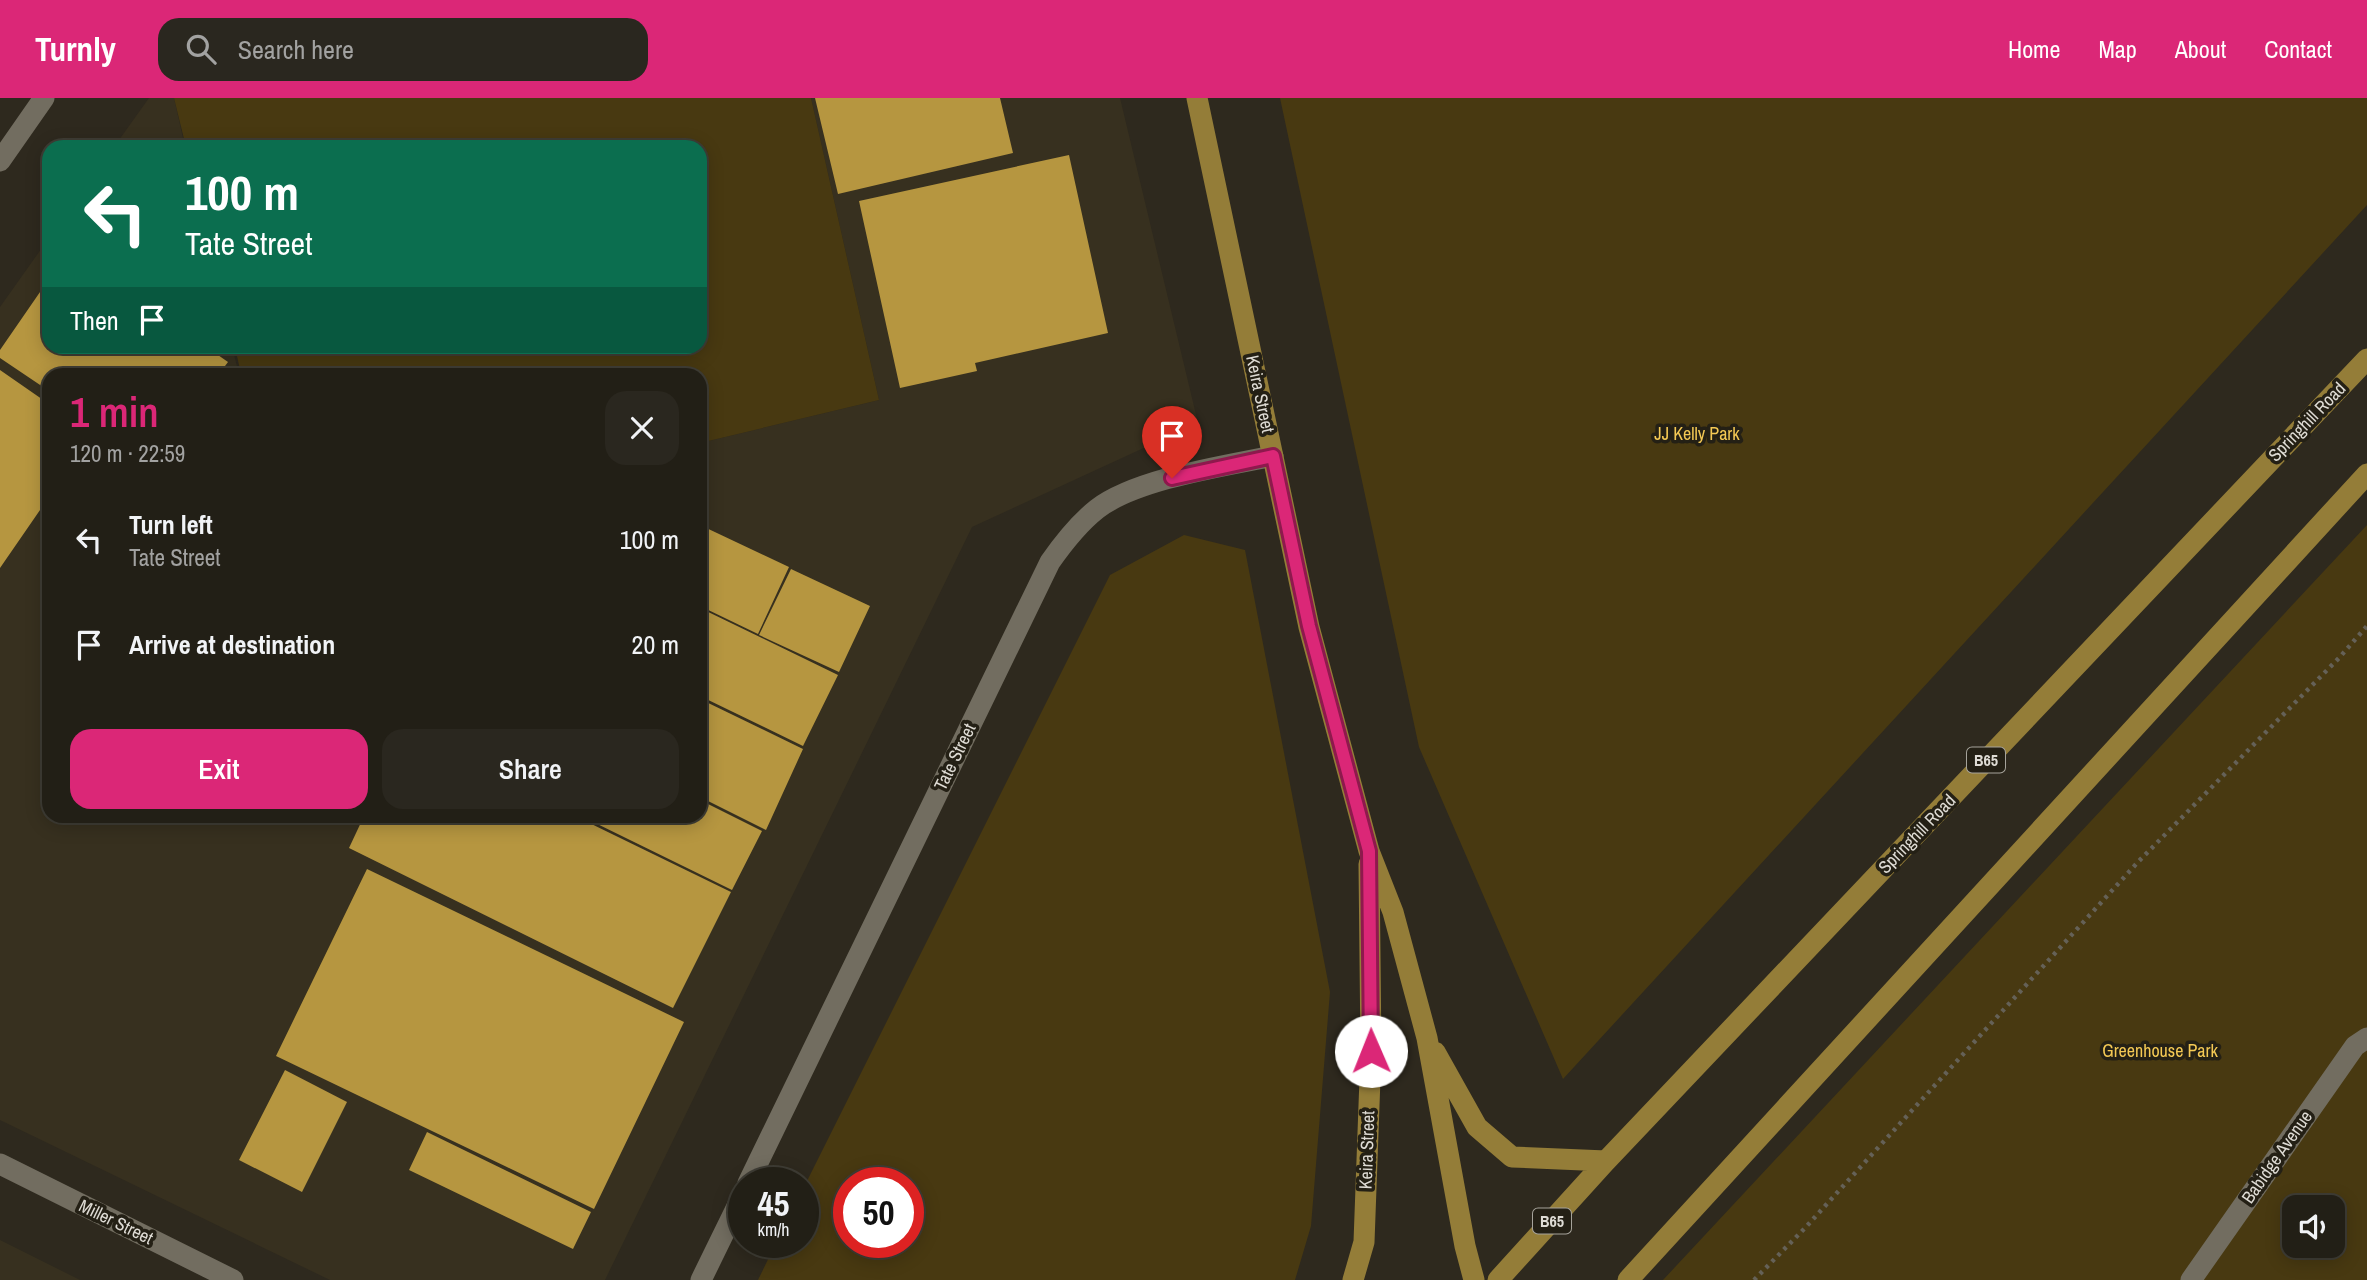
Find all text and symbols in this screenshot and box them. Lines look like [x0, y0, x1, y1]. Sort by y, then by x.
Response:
search box [158, 18, 648, 81]
text: Turnly [35, 27, 116, 71]
icon: search [182, 30, 220, 68]
text: Search here [238, 32, 354, 67]
text: Home [2008, 33, 2060, 65]
text: Map [2098, 33, 2137, 65]
text: About [2175, 33, 2226, 65]
text: Contact [2264, 33, 2332, 65]
text: 100 m [185, 159, 299, 225]
icon: left [70, 168, 161, 259]
text: Tate Street [185, 222, 312, 265]
icon: arrive [133, 301, 171, 339]
text: Then [70, 303, 119, 338]
street label: Keira Street [1240, 353, 1281, 435]
street label: Springhill Road [2262, 376, 2351, 467]
text: 1 min [70, 384, 159, 440]
button: close [605, 391, 679, 465]
pin [1142, 406, 1202, 478]
icon: arrive [1153, 417, 1191, 455]
park label: JJ Kelly Park [1654, 421, 1740, 446]
text: 120 m · 22:59 [70, 438, 185, 469]
text: Turn left [129, 507, 213, 542]
icon: left [70, 521, 108, 559]
text: 100 m [620, 522, 679, 557]
text: Tate Street [129, 542, 221, 573]
icon: arrive [70, 626, 108, 664]
text: Arrive at destination [129, 627, 335, 662]
text: 20 m [632, 627, 679, 662]
street label: Tate Street [928, 719, 981, 794]
button: Exit [70, 729, 368, 809]
button: Share [382, 729, 679, 809]
road number: B65 [1967, 748, 2005, 772]
street label: Springhill Road [1872, 788, 1961, 879]
position arrow [1334, 1014, 1408, 1088]
park label: Greenhouse Park [2102, 1038, 2218, 1063]
street label: Babidge Avenue [2235, 1105, 2318, 1208]
street label: Keira Street [1353, 1110, 1380, 1190]
speed limit sign: 50 [833, 1167, 924, 1258]
text: 45 [758, 1180, 789, 1227]
street label: Miller Street [75, 1193, 157, 1250]
map controls [2282, 1195, 2345, 1258]
button: sound [2282, 1195, 2345, 1258]
road number: B65 [1533, 1208, 1571, 1233]
text: km/h [758, 1217, 790, 1242]

